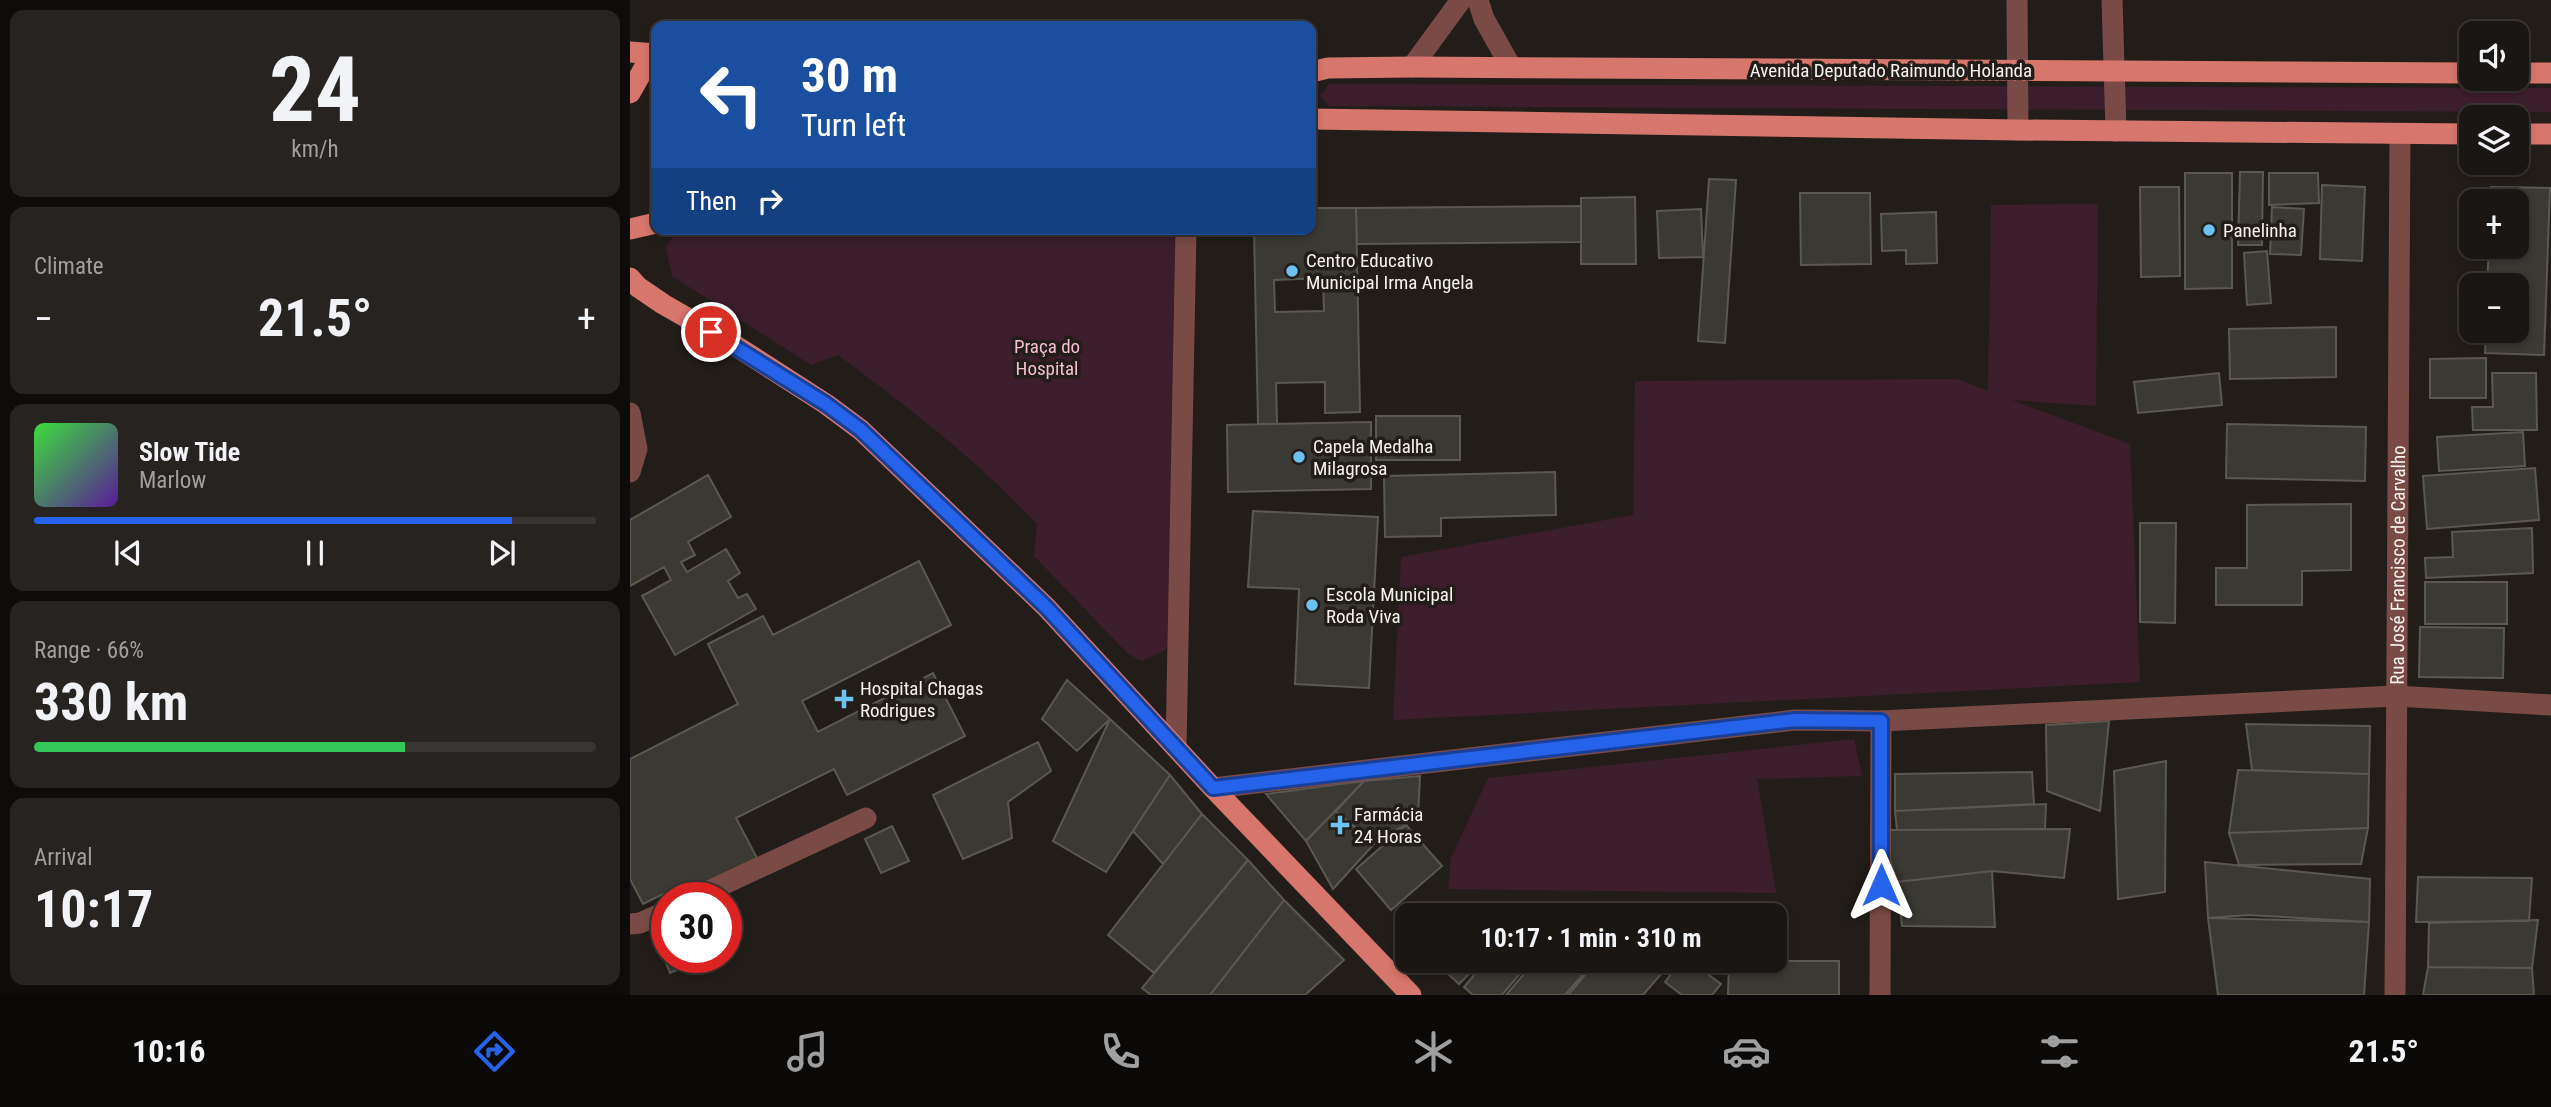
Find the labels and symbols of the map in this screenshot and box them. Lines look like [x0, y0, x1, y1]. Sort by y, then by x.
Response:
street label: Avenida Deputado Raimundo Holanda [1750, 59, 2032, 82]
place label: Panelinha [2223, 219, 2297, 242]
marker: Panelinha [2201, 222, 2217, 238]
place label: Centro Educativo Municipal Irma Angela [1306, 249, 1474, 294]
marker: Centro Educativo Municipal Irma Angela [1284, 263, 1300, 279]
pin [681, 302, 741, 362]
park label: Praça do Hospital [1014, 335, 1080, 380]
place label: Capela Medalha Milagrosa [1313, 435, 1433, 480]
street label: Rua José Francisco de Carvalho [2386, 445, 2410, 685]
marker: Capela Medalha Milagrosa [1291, 449, 1307, 465]
place label: Escola Municipal Roda Viva [1326, 583, 1453, 628]
marker: Escola Municipal Roda Viva [1304, 597, 1320, 613]
place label: Hospital Chagas Rodrigues [860, 677, 983, 722]
marker: Hospital Chagas Rodrigues [834, 689, 854, 709]
place label: Farmácia 24 Horas [1354, 803, 1423, 848]
marker: Farmácia 24 Horas [1332, 817, 1348, 833]
position arrow [1844, 848, 1918, 922]
speed limit sign: 30 [651, 882, 742, 973]

